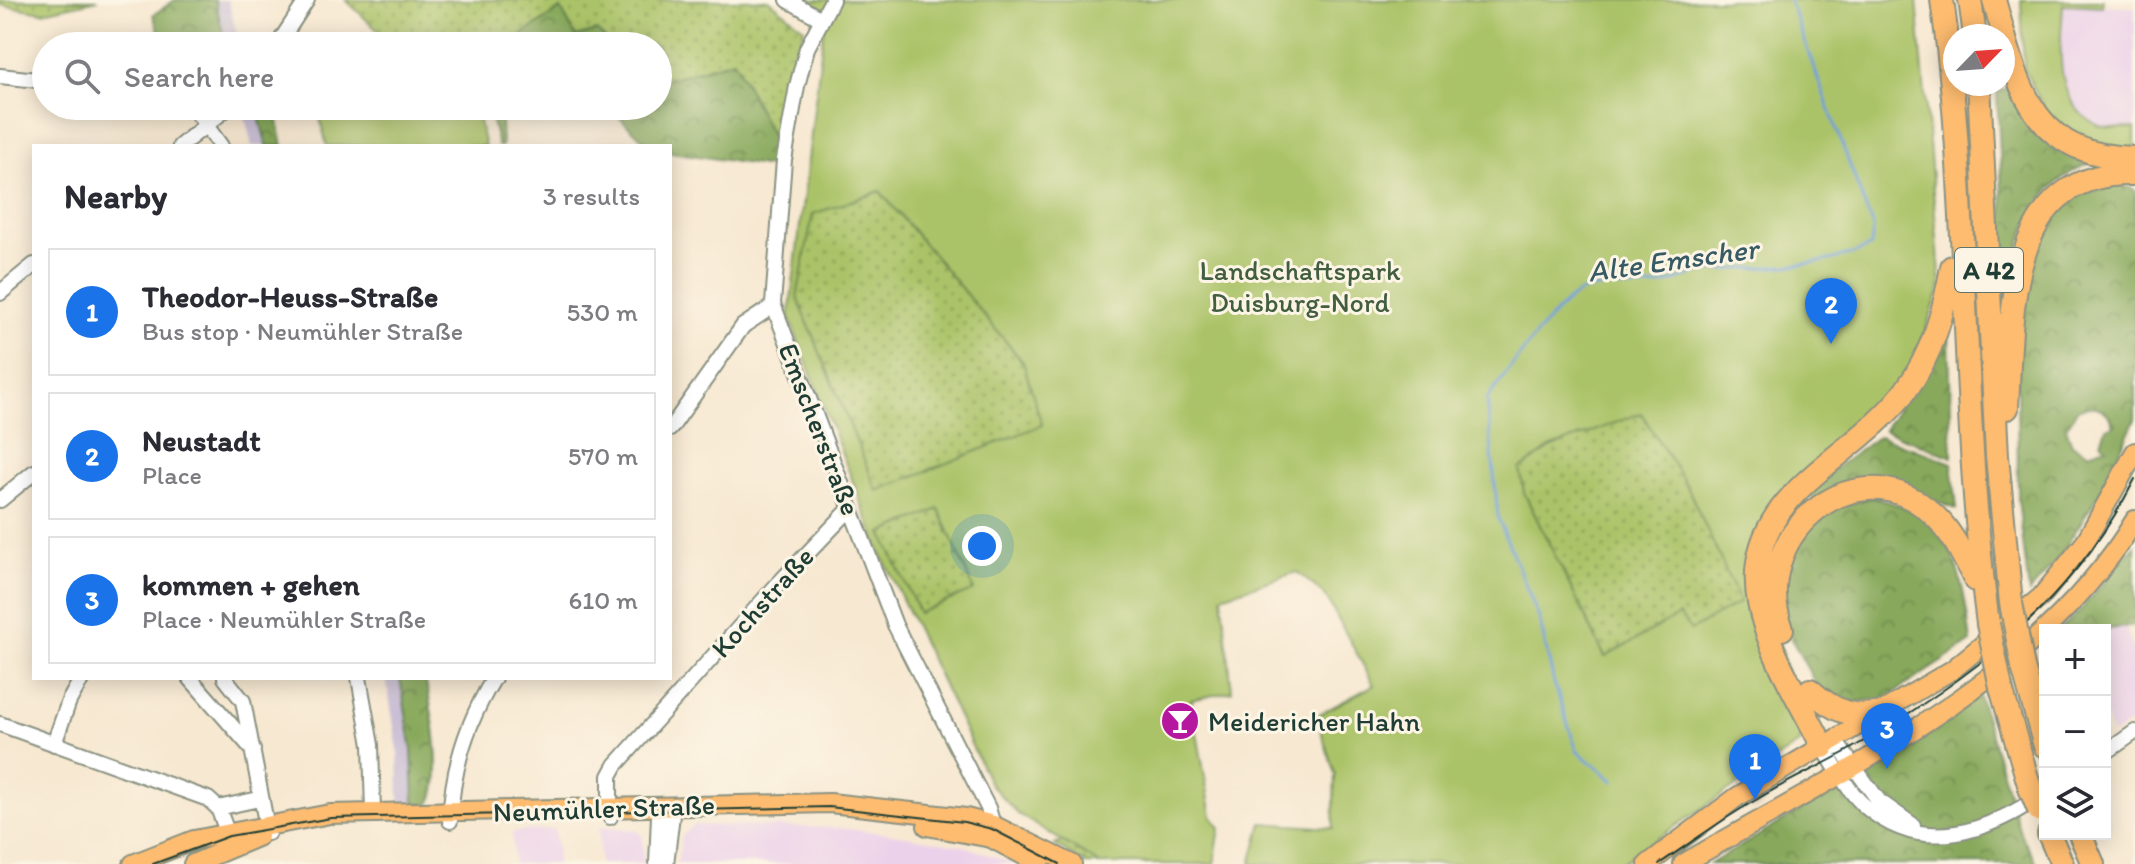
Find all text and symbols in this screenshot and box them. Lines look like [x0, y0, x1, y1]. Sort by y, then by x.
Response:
north arrow [1943, 24, 2015, 96]
search box [32, 32, 672, 120]
icon: search [60, 54, 104, 98]
text: Search here [124, 58, 274, 95]
text: Nearby [64, 176, 167, 217]
text: 3 results [543, 180, 640, 212]
water label: Alte Emscher [1586, 229, 1763, 290]
road number: A 42 [1955, 248, 2023, 292]
park label: Landschaftspark Duisburg-Nord [1200, 253, 1401, 319]
text: Theodor-Heuss-Straße [142, 278, 438, 315]
pin: 2 [1805, 278, 1857, 344]
text: 1 [86, 296, 98, 328]
text: 530 m [566, 296, 638, 328]
text: Bus stop · Neumühler Straße [142, 315, 463, 347]
street label: Emscherstraße [772, 338, 868, 520]
text: Neustadt [142, 422, 261, 459]
text: 2 [85, 440, 99, 472]
text: 570 m [568, 440, 638, 472]
text: Place [142, 459, 202, 491]
your location [962, 526, 1002, 566]
street label: Kochstraße [703, 539, 821, 665]
text: kommen + gehen [142, 566, 360, 603]
text: 3 [85, 584, 99, 616]
text: 610 m [568, 584, 638, 616]
text: Place · Neumühler Straße [142, 603, 426, 635]
map controls [2039, 624, 2111, 840]
button: + [2039, 624, 2111, 696]
button: − [2039, 696, 2111, 768]
bar icon: Meidericher Hahn [1159, 700, 1201, 742]
pin: 3 [1861, 703, 1913, 769]
place label: Meidericher Hahn [1208, 704, 1420, 738]
pin: 1 [1729, 734, 1781, 800]
button: layers [2039, 768, 2111, 840]
street label: Neumühler Straße [492, 787, 716, 829]

